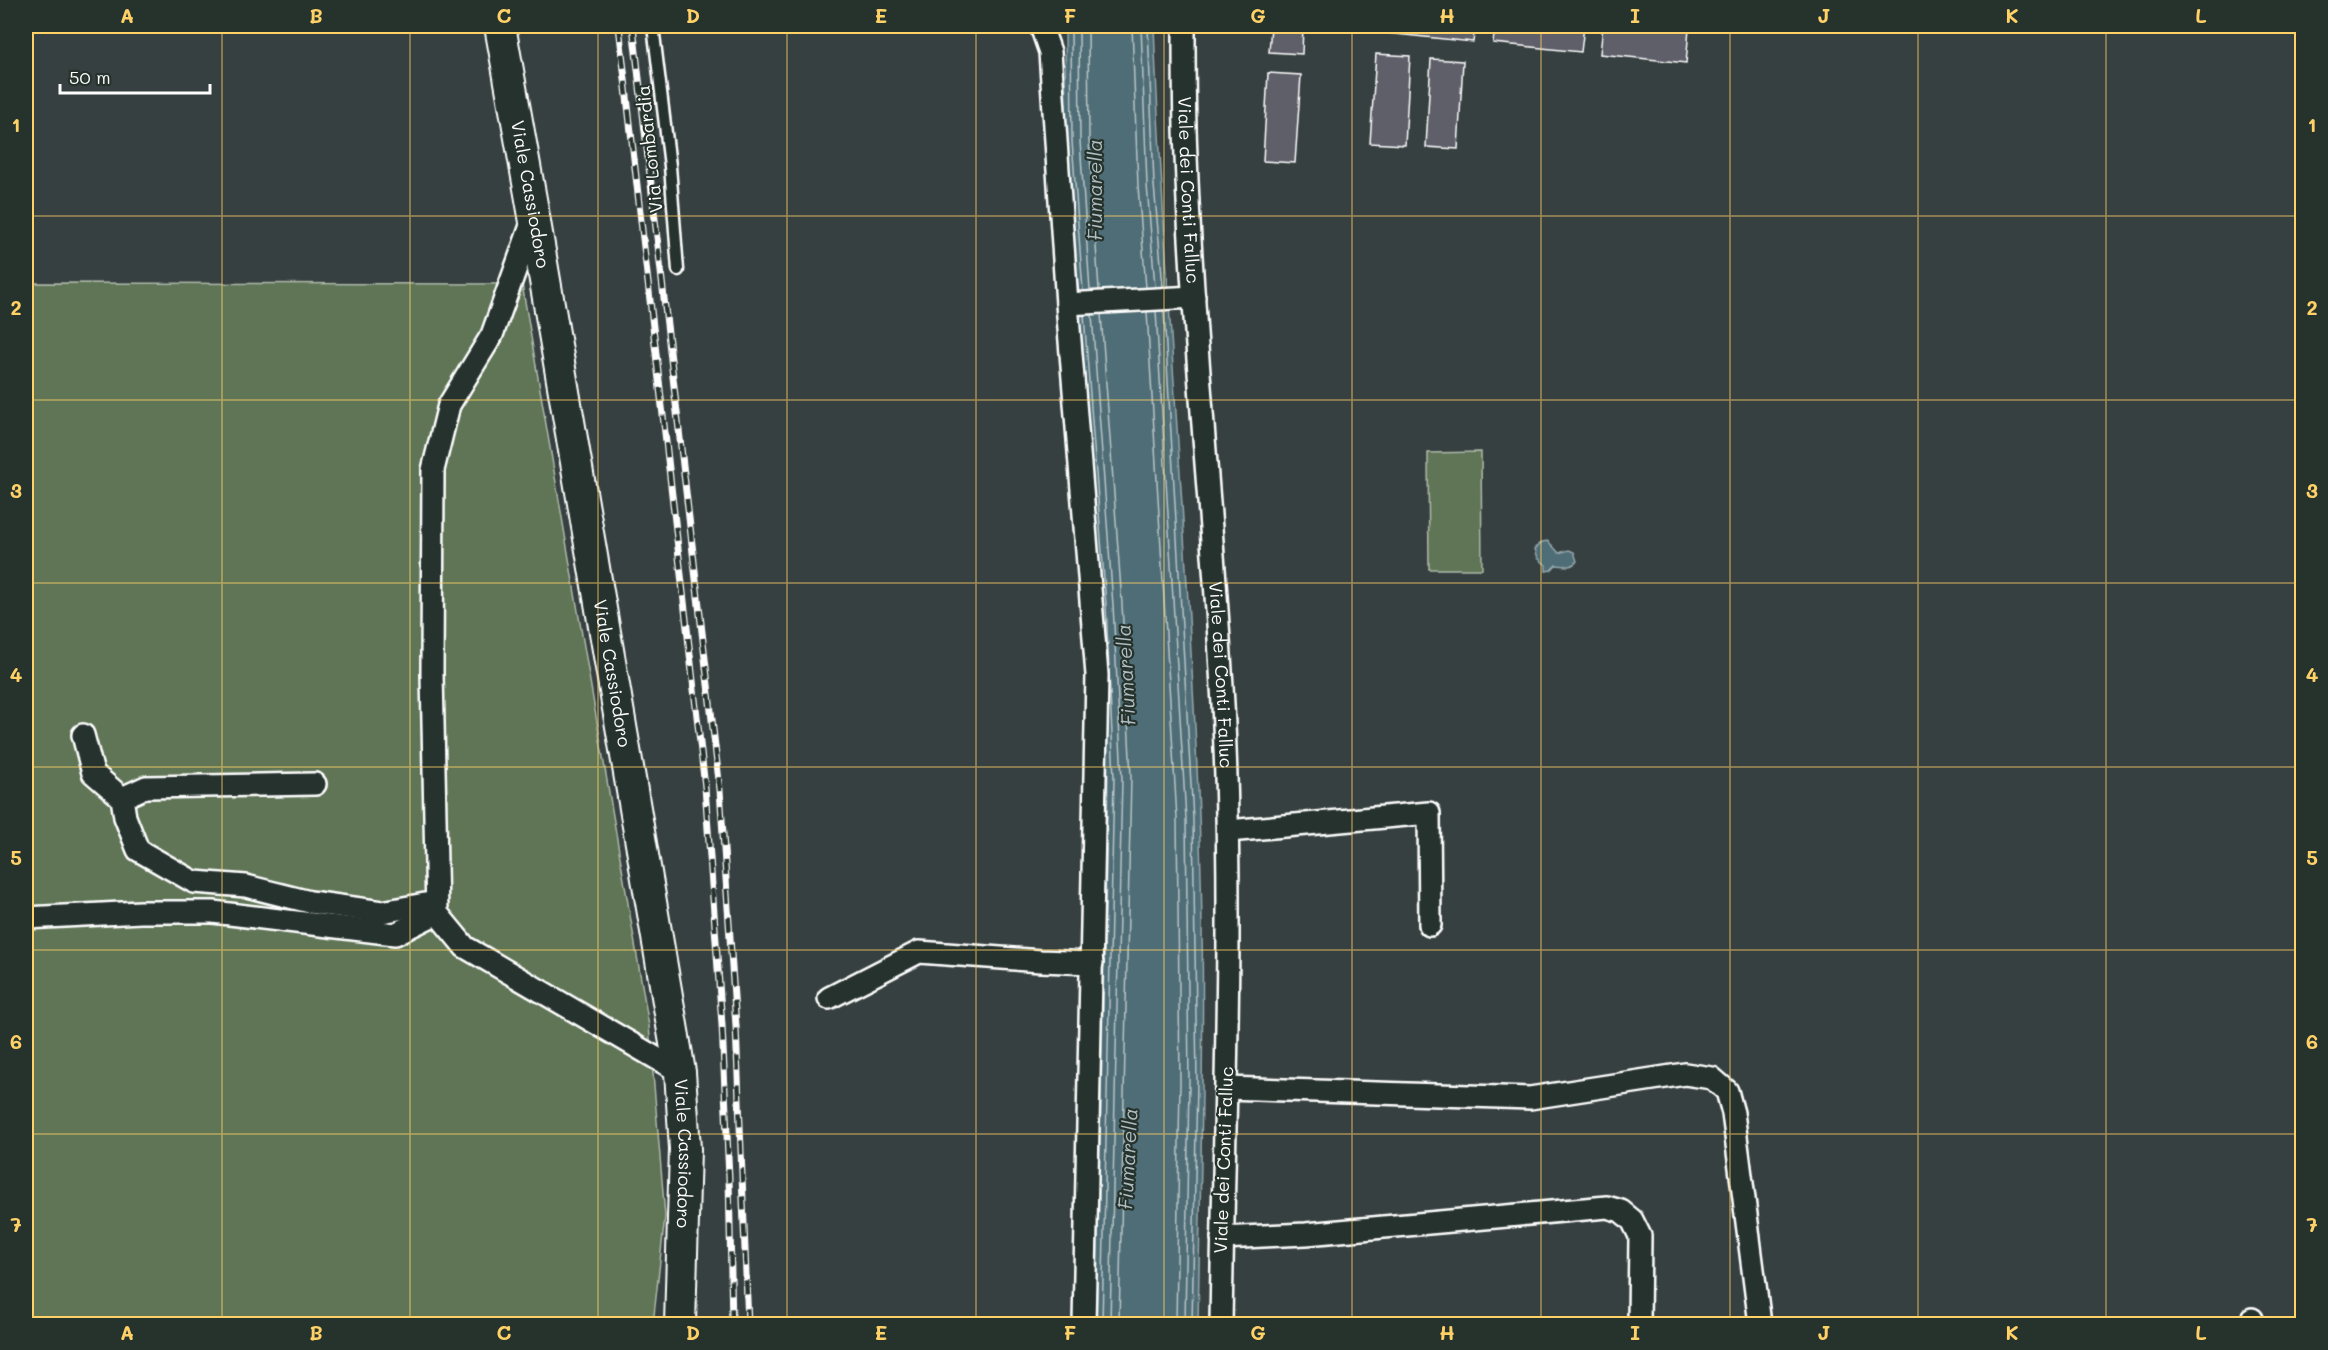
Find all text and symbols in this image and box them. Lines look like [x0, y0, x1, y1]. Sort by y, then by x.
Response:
text: A [120, 2, 134, 28]
text: B [309, 2, 323, 28]
text: C [497, 2, 512, 28]
text: D [686, 2, 700, 28]
text: E [875, 2, 887, 28]
text: F [1064, 2, 1077, 28]
text: G [1250, 2, 1266, 28]
text: H [1439, 2, 1455, 28]
text: I [1630, 2, 1640, 28]
text: J [1817, 2, 1831, 28]
text: K [2005, 2, 2019, 28]
text: L [2195, 2, 2207, 28]
scale bar [60, 57, 210, 95]
text: 50 m [69, 65, 111, 89]
street label: Via Lombardia [630, 84, 668, 214]
street label: Viale dei Conti Falluc [1173, 96, 1206, 284]
text: 1 [12, 111, 20, 137]
text: 1 [2308, 111, 2316, 137]
street label: Viale Cassiodoro [506, 119, 556, 270]
water label: Fiumarella [1081, 139, 1107, 241]
text: 2 [10, 294, 22, 320]
text: 2 [2306, 294, 2318, 320]
text: 3 [10, 477, 22, 503]
text: 3 [2306, 477, 2318, 503]
street label: Viale dei Conti Falluc [1204, 580, 1239, 769]
street label: Viale Cassiodoro [589, 598, 637, 749]
water label: Fiumarella [1109, 624, 1141, 726]
text: 4 [10, 661, 23, 687]
text: 4 [2306, 661, 2319, 687]
text: 5 [10, 844, 22, 870]
text: 5 [2306, 844, 2318, 870]
text: 6 [10, 1028, 22, 1054]
text: 6 [2306, 1028, 2318, 1054]
street label: Viale dei Conti Falluc [1208, 1066, 1238, 1254]
street label: Viale Cassiodoro [669, 1078, 698, 1229]
water label: Fiumarella [1111, 1108, 1143, 1210]
text: 7 [10, 1211, 22, 1237]
text: 7 [2306, 1211, 2318, 1237]
text: A [120, 1319, 134, 1345]
text: B [309, 1319, 323, 1345]
text: C [497, 1319, 512, 1345]
text: D [686, 1319, 700, 1345]
text: E [875, 1319, 887, 1345]
text: F [1064, 1319, 1077, 1345]
text: G [1250, 1319, 1266, 1345]
text: H [1439, 1319, 1455, 1345]
text: I [1630, 1319, 1640, 1345]
text: J [1817, 1319, 1831, 1345]
text: K [2005, 1319, 2019, 1345]
text: L [2195, 1319, 2207, 1345]

